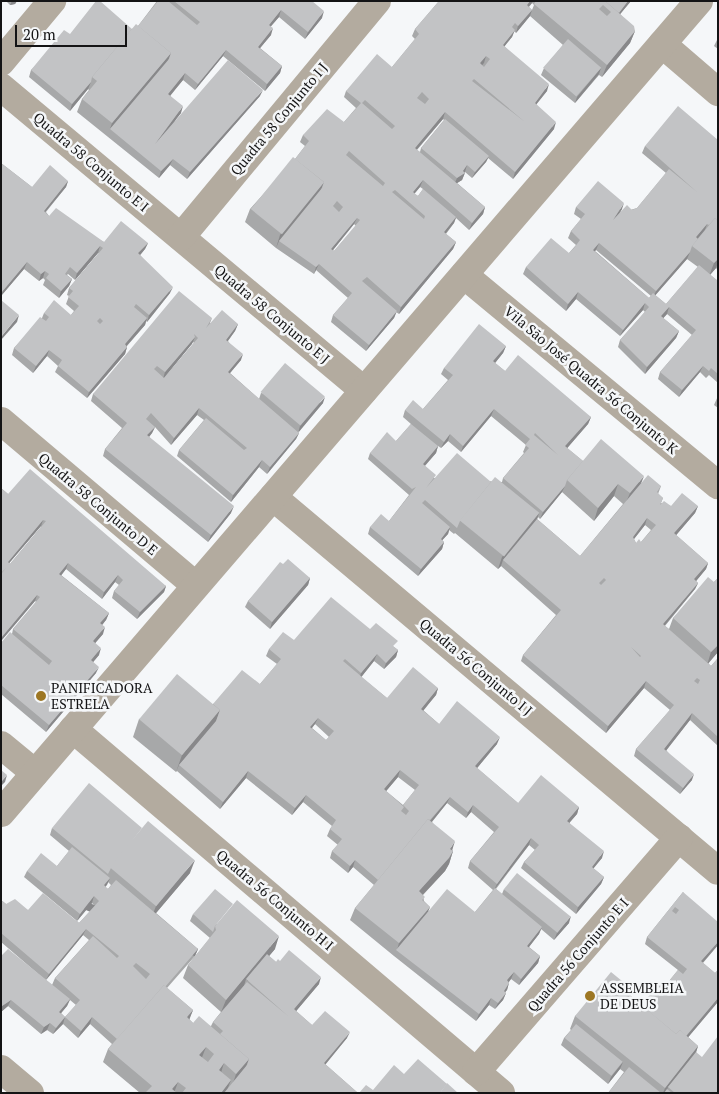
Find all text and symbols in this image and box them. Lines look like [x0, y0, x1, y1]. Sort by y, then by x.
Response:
scale bar [18, 15, 130, 47]
text: 20 m [23, 24, 56, 44]
street label: Quadra 58 Conjunto I J [227, 59, 331, 179]
street label: Quadra 58 Conjunto E I [30, 109, 152, 215]
street label: Quadra 58 Conjunto E J [211, 261, 333, 367]
street label: Vila São José Quadra 56 Conjunto K [501, 302, 681, 458]
street label: Quadra 58 Conjunto D E [35, 449, 161, 559]
street label: Quadra 56 Conjunto I J [416, 615, 536, 719]
place label: PANIFICADORA ESTRELA [51, 680, 153, 712]
marker: PANIFICADORA ESTRELA [35, 690, 47, 702]
street label: Quadra 56 Conjunto H I [213, 846, 337, 954]
street label: Quadra 56 Conjunto E I [524, 895, 632, 1015]
place label: ASSEMBLEIA DE DEUS [600, 980, 684, 1012]
marker: ASSEMBLEIA DE DEUS [584, 990, 596, 1002]

